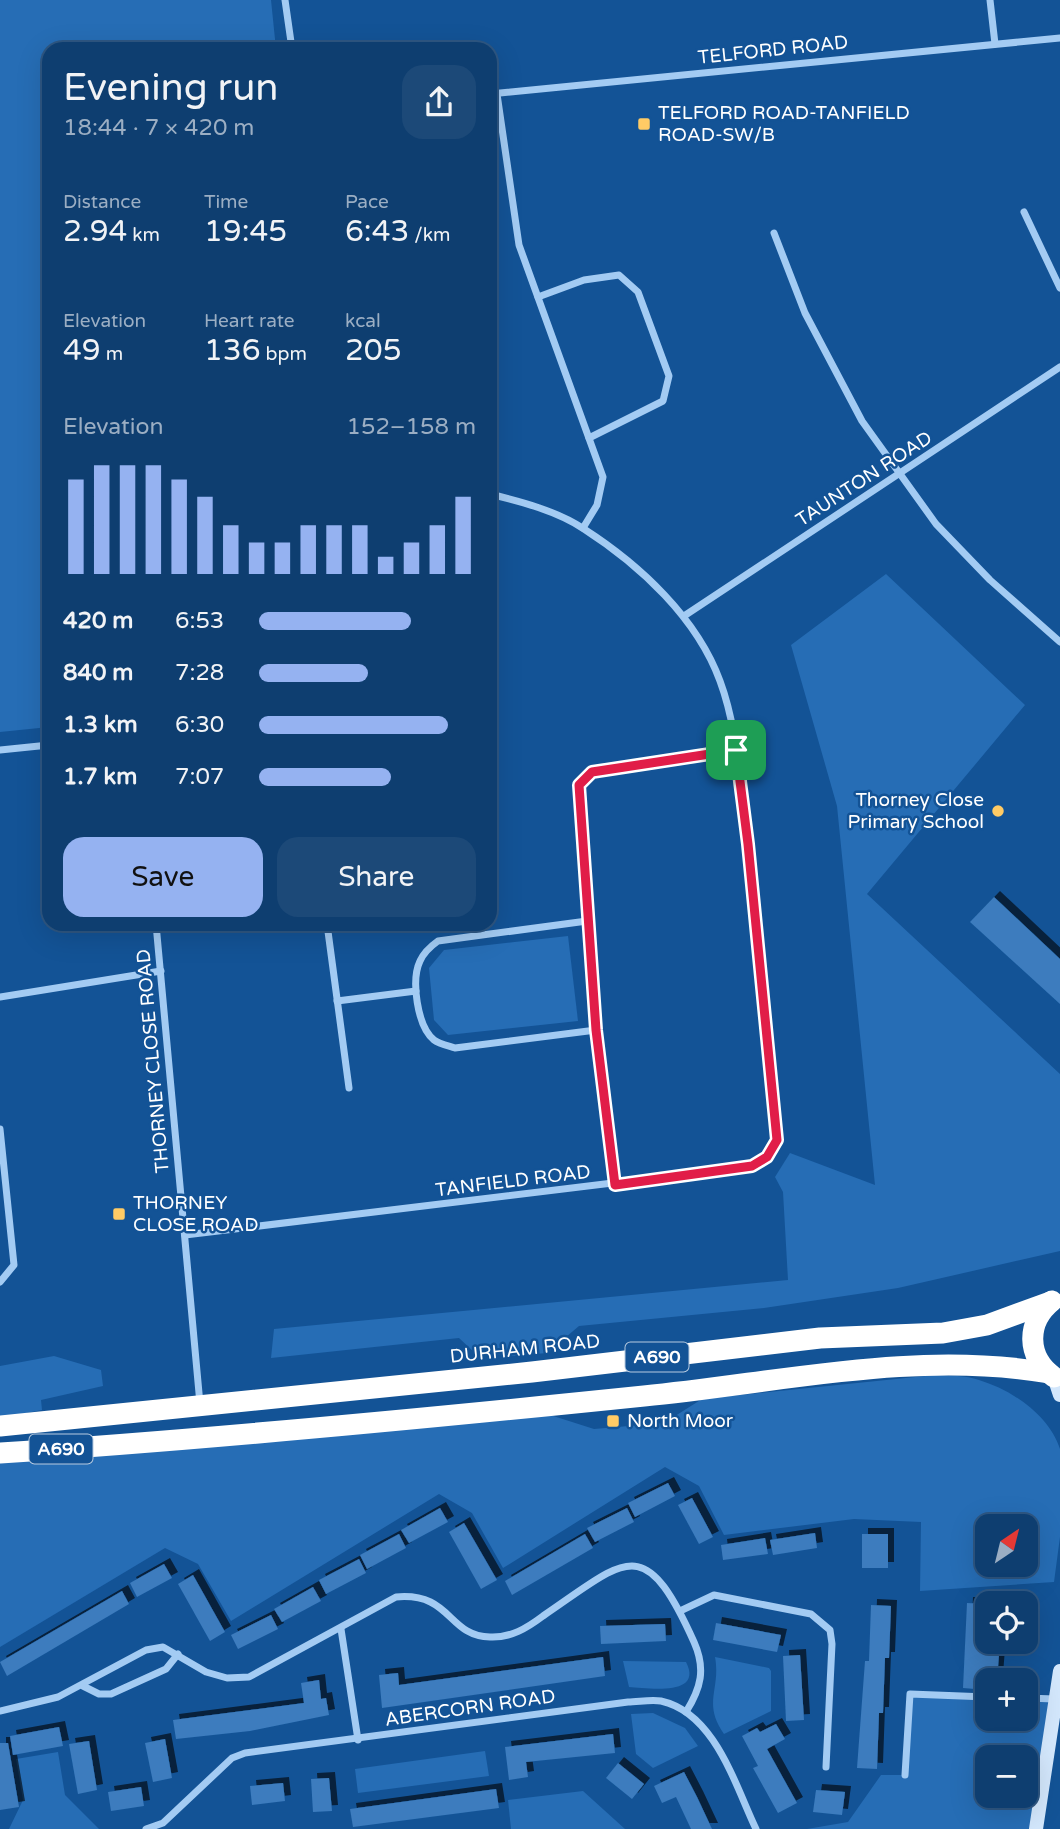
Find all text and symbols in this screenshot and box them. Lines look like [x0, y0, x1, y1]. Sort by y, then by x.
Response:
street label: TELFORD ROAD [697, 31, 849, 69]
text: Evening run [63, 65, 278, 111]
button: share [402, 65, 476, 139]
place label: TELFORD ROAD-TANFIELD ROAD-SW/B [658, 102, 910, 146]
text: 18:44 · 7 × 420 m [63, 114, 254, 142]
marker: TELFORD ROAD-TANFIELD ROAD-SW/B [636, 116, 652, 132]
text: Distance [63, 191, 141, 213]
text: Time [204, 191, 248, 213]
text: Pace [345, 191, 389, 213]
text: 2.94 [63, 213, 127, 250]
text: 19:45 [204, 213, 287, 250]
text: 6:43 [345, 213, 409, 250]
text: km [127, 224, 160, 246]
text: /km [409, 224, 450, 246]
text: Elevation [63, 310, 146, 332]
text: Heart rate [204, 310, 295, 332]
text: kcal [345, 310, 381, 332]
text: 49 [63, 332, 101, 369]
text: 136 [204, 332, 261, 369]
text: 205 [345, 332, 402, 369]
text: m [101, 343, 123, 365]
text: bpm [261, 343, 307, 365]
text: Elevation [63, 413, 164, 441]
text: 152–158 m [347, 413, 476, 441]
street label: TAUNTON ROAD [792, 427, 936, 531]
text: 420 m [63, 607, 133, 635]
text: 6:53 [175, 607, 224, 635]
text: 840 m [63, 659, 133, 687]
text: 7:28 [175, 659, 224, 687]
text: 1.3 km [63, 711, 138, 739]
text: 6:30 [175, 711, 224, 739]
pin [706, 720, 766, 780]
icon: arrive [717, 731, 755, 769]
text: 1.7 km [63, 763, 137, 791]
text: 7:07 [175, 763, 224, 791]
place label: Thorney Close Primary School [848, 789, 984, 833]
marker: Thorney Close Primary School [990, 803, 1006, 819]
button: Save [63, 837, 263, 917]
button: Share [277, 837, 476, 917]
street label: THORNEY CLOSE ROAD [132, 948, 174, 1174]
street label: TANFIELD ROAD [434, 1161, 592, 1201]
place label: THORNEY CLOSE ROAD [133, 1192, 258, 1236]
marker: THORNEY CLOSE ROAD [111, 1206, 127, 1222]
street label: DURHAM ROAD [449, 1330, 601, 1368]
road number: A690 [626, 1342, 688, 1372]
place label: North Moor [627, 1410, 734, 1432]
marker: North Moor [605, 1413, 621, 1429]
road number: A690 [29, 1434, 92, 1464]
north arrow [975, 1514, 1038, 1577]
map controls [975, 1514, 1038, 1808]
button: locate [975, 1591, 1038, 1654]
button: + [975, 1668, 1038, 1731]
street label: ABERCORN ROAD [383, 1685, 557, 1731]
button: − [975, 1745, 1038, 1808]

